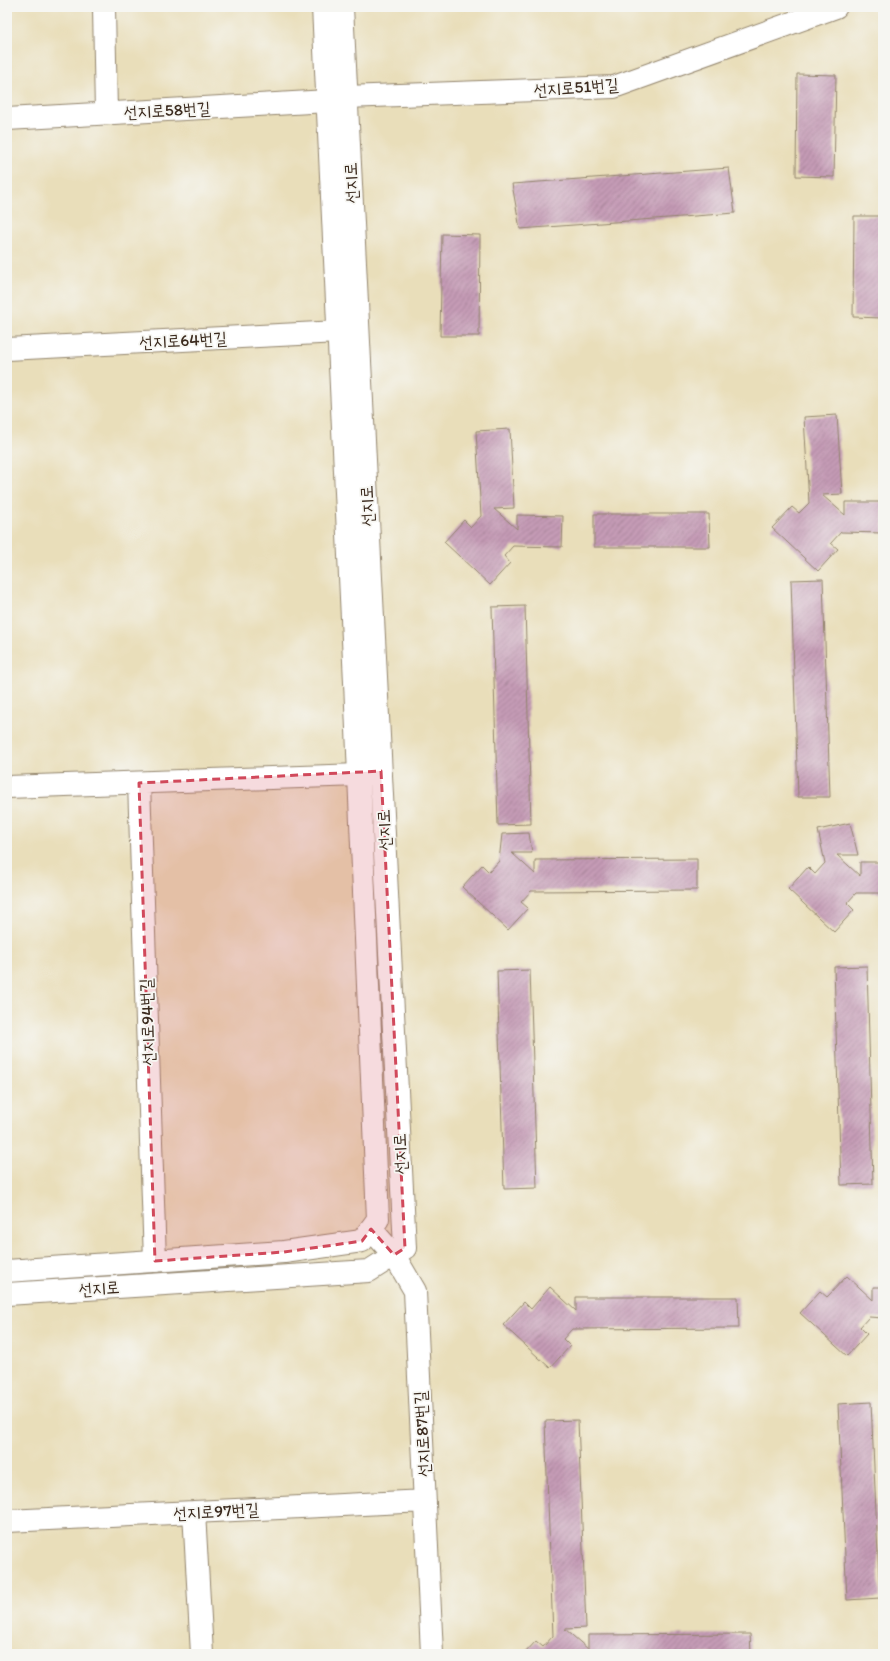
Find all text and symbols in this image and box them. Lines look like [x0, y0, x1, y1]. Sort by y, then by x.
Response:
street label: 선지로51번길 [533, 74, 620, 100]
street label: 선지로58번길 [123, 98, 211, 122]
street label: 선지로 [340, 162, 362, 204]
street label: 선지로64번길 [139, 328, 228, 352]
street label: 선지로 [356, 485, 378, 527]
street label: 선지로 [373, 809, 395, 851]
street label: 선지로94번길 [135, 978, 159, 1066]
street label: 선지로 [389, 1133, 411, 1175]
street label: 선지로 [78, 1277, 120, 1299]
street label: 선지로87번길 [410, 1390, 434, 1478]
street label: 선지로97번길 [173, 1499, 260, 1523]

